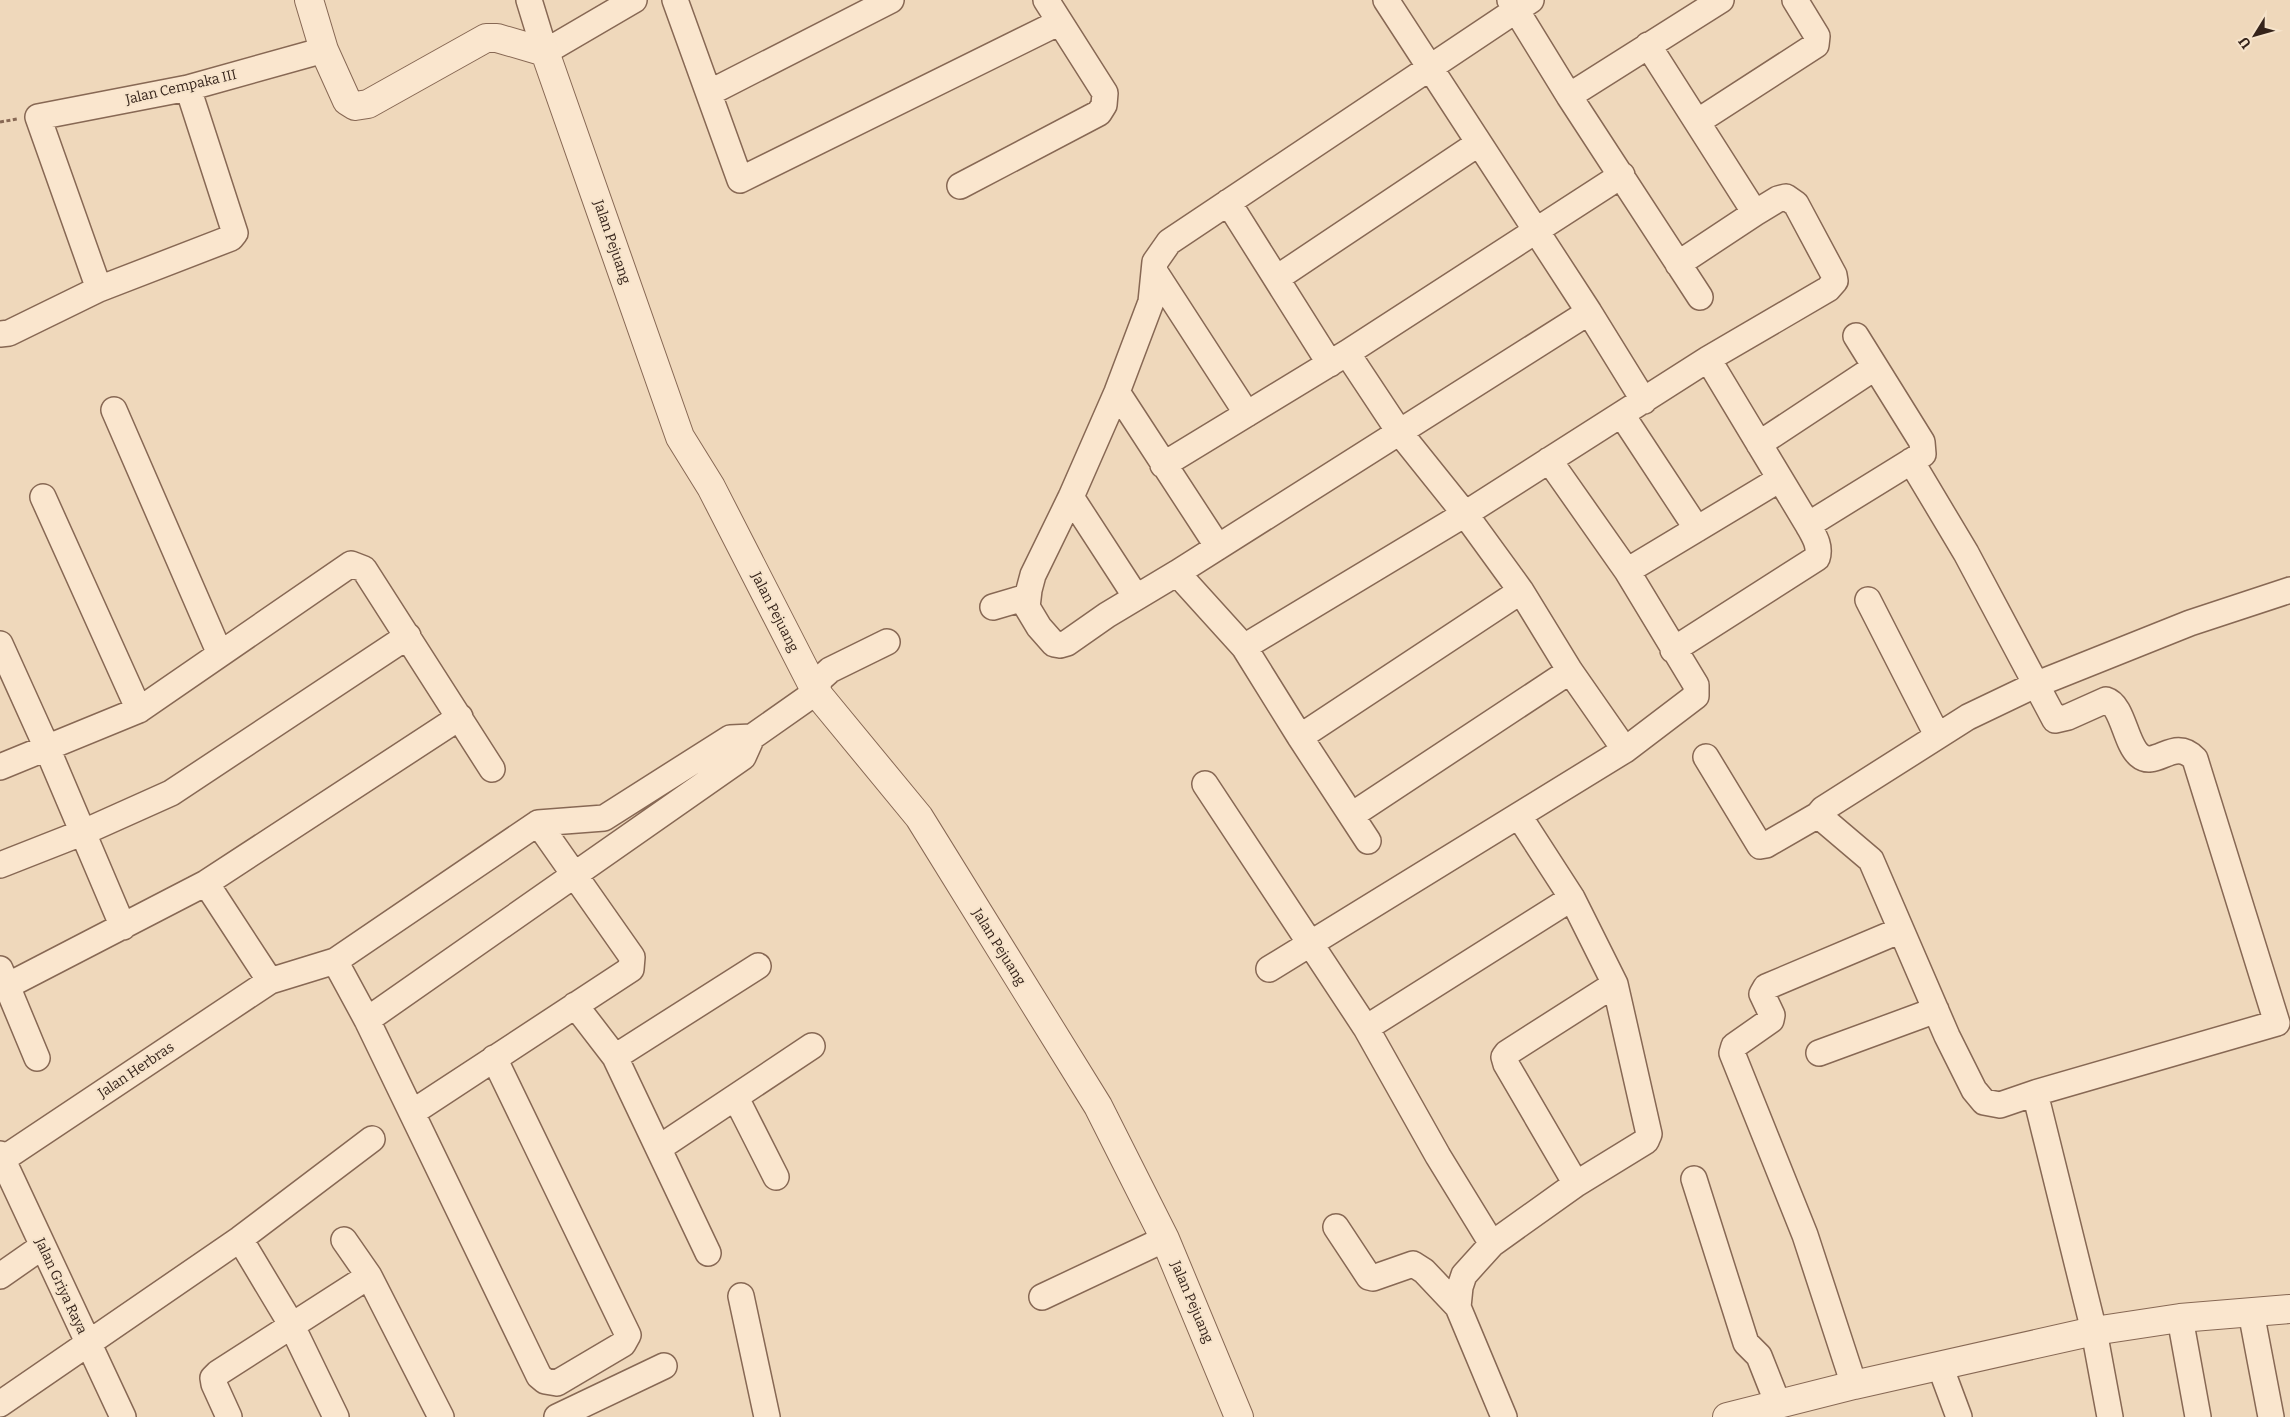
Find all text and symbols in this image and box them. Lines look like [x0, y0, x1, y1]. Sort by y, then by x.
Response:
north arrow [2230, 10, 2280, 60]
text: U [2235, 33, 2255, 52]
street label: Jalan Cempaka III [123, 66, 238, 108]
street label: Jalan Pejuang [589, 197, 634, 286]
street label: Jalan Pejuang [747, 568, 803, 655]
street label: Jalan Pejuang [968, 905, 1029, 989]
street label: Jalan Herbras [94, 1038, 177, 1102]
street label: Jalan Griya Raya [31, 1234, 91, 1337]
street label: Jalan Pejuang [1167, 1257, 1217, 1346]

